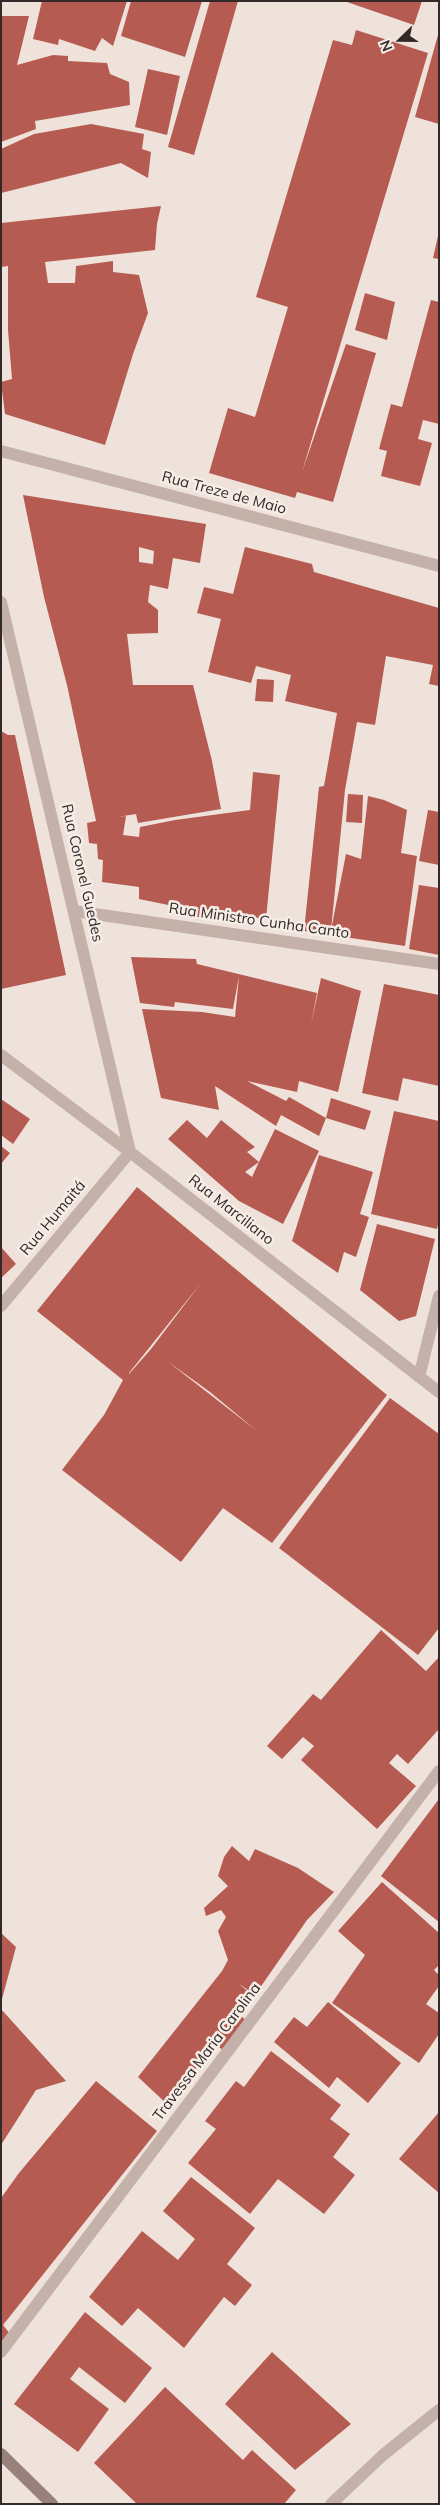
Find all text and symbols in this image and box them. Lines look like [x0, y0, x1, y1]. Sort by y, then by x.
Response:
north arrow [375, 15, 425, 65]
text: N [376, 37, 396, 54]
street label: Rua Treze de Maio [160, 468, 288, 518]
street label: Rua Coronel Guedes [57, 802, 107, 944]
street label: Rua Ministro Cunha Canto [168, 899, 350, 943]
street label: Rua Marciliano [185, 1171, 277, 1249]
street label: Rua Humaitá [17, 1177, 89, 1259]
street label: Travessa Maria Carolina [149, 1980, 265, 2124]

